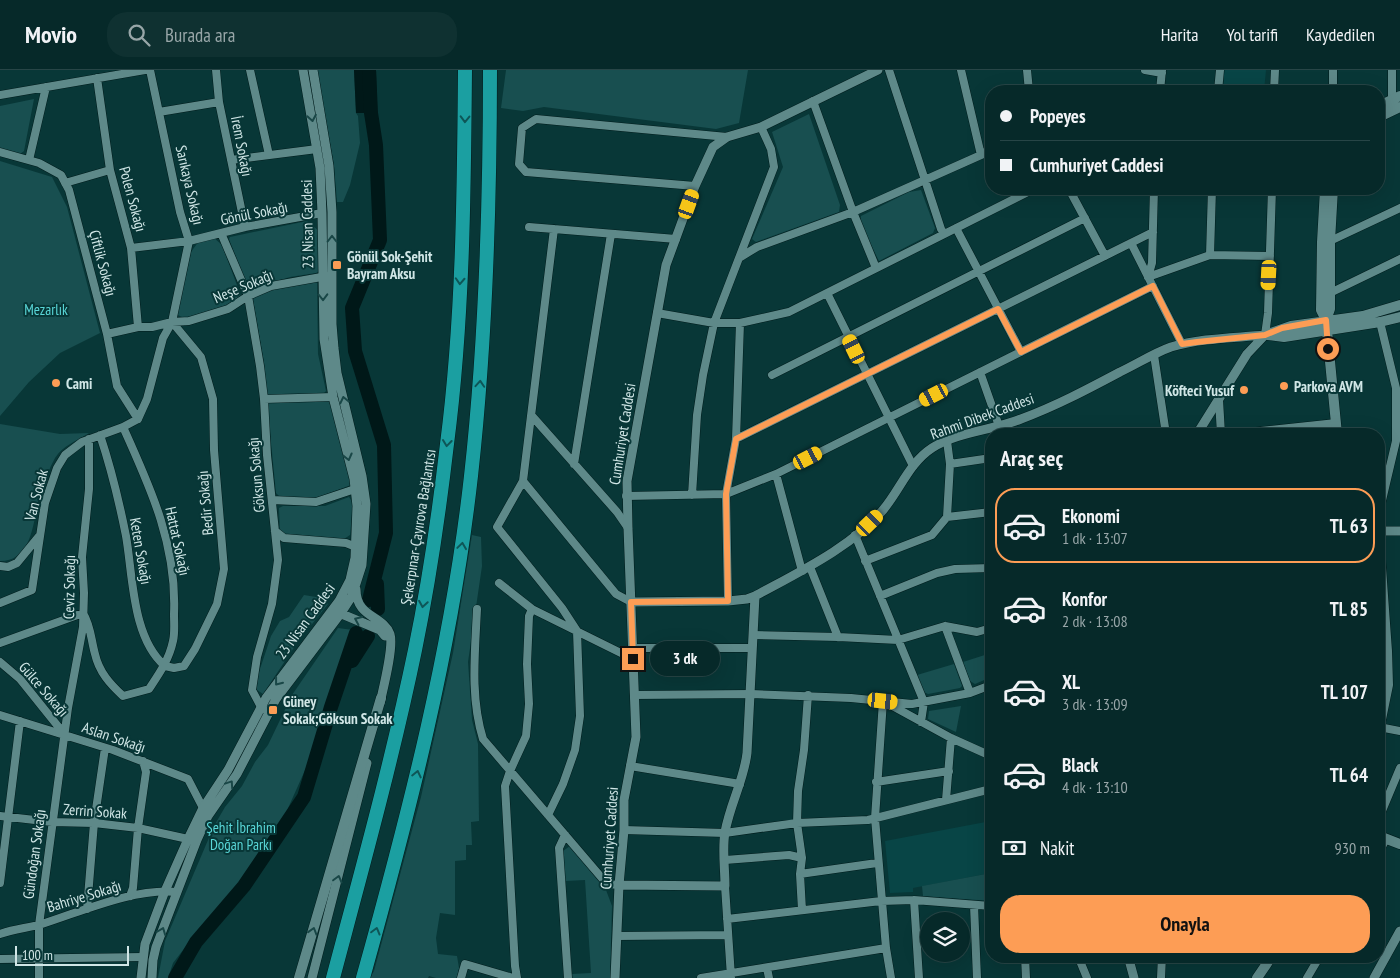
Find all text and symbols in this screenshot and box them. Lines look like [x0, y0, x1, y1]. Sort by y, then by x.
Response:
search box [107, 12, 457, 57]
text: Movio [25, 19, 77, 50]
icon: search [125, 21, 153, 49]
text: Burada ara [165, 23, 235, 47]
text: Harita [1161, 23, 1199, 46]
text: Yol tarifi [1227, 23, 1278, 46]
text: Kaydedilen [1306, 23, 1375, 46]
text: Popeyes [1030, 104, 1086, 128]
one-way arrow [306, 113, 316, 122]
street label: İrem Sokağı [227, 114, 257, 178]
one-way arrow [460, 115, 470, 123]
street label: Sarıkaya Sokağı [172, 143, 208, 227]
text: Cumhuriyet Caddesi [1030, 153, 1164, 177]
street label: Polen Sokağı [115, 164, 151, 234]
street label: 23 Nisan Caddesi [297, 179, 317, 269]
car [676, 187, 701, 221]
street label: Gönül Sokağı [219, 197, 289, 229]
street label: Çiftlik Sokağı [85, 228, 121, 298]
one-way arrow [327, 234, 337, 242]
place label: Gönül Sok-Şehit Bayram Aksu [347, 247, 433, 283]
marker: Gönül Sok-Şehit Bayram Aksu [331, 259, 343, 271]
car [1260, 260, 1277, 290]
street label: Neşe Sokağı [210, 265, 276, 307]
one-way arrow [455, 277, 466, 285]
one-way arrow [317, 293, 328, 301]
park label: Mezarlık [24, 300, 68, 319]
car [840, 332, 867, 366]
route start [1317, 338, 1339, 360]
place label: Cami [66, 374, 92, 393]
marker: Cami [50, 377, 62, 389]
place label: Parkova AVM [1294, 377, 1363, 396]
one-way arrow [474, 380, 485, 388]
marker: Parkova AVM [1278, 380, 1290, 392]
place label: Köfteci Yusuf [1165, 381, 1235, 400]
street label: Cumhuriyet Caddesi [605, 382, 639, 486]
car [917, 382, 950, 408]
marker: Köfteci Yusuf [1238, 384, 1250, 396]
street label: Rahmi Dibek Caddesi [928, 388, 1036, 444]
one-way arrow [339, 396, 350, 405]
street label: Göksun Sokağı [243, 437, 269, 513]
one-way arrow [442, 439, 453, 447]
text: Araç seç [1000, 444, 1063, 472]
car [791, 445, 824, 471]
street label: Şekerpınar-Çayırova Bağlantısı [396, 448, 440, 606]
one-way arrow [342, 452, 353, 461]
street label: Van Sokak [20, 467, 52, 524]
street label: Bedir Sokağı [193, 470, 217, 536]
icon: car [1002, 503, 1047, 548]
text: Ekonomi [1062, 504, 1120, 528]
street label: Hattat Sokağı [161, 505, 195, 577]
car [853, 507, 886, 539]
text: TL 63 [1330, 514, 1368, 538]
street label: Keten Sokağı [126, 516, 156, 586]
text: 1 dk · 13:07 [1062, 528, 1128, 548]
one-way arrow [456, 541, 466, 550]
street label: Ceviz Sokağı [59, 555, 79, 619]
street label: 23 Nisan Caddesi [271, 579, 339, 663]
icon: car [1002, 586, 1047, 631]
text: Konfor [1062, 587, 1107, 611]
text: TL 85 [1330, 597, 1368, 621]
one-way arrow [418, 600, 429, 608]
text: 2 dk · 13:08 [1062, 611, 1128, 631]
one-way arrow [354, 616, 363, 627]
callout: 3 dk [650, 642, 720, 676]
route end [622, 648, 644, 670]
text: 3 dk [673, 648, 697, 668]
street label: Gülce Sokağı [15, 658, 73, 720]
icon: car [1002, 669, 1047, 714]
text: XL [1062, 670, 1080, 694]
one-way arrow [275, 676, 283, 685]
text: TL 107 [1321, 680, 1368, 704]
place label: Güney Sokak;Göksun Sokak [283, 692, 393, 728]
car [867, 692, 898, 710]
text: 3 dk · 13:09 [1062, 694, 1128, 714]
marker: Güney Sokak;Göksun Sokak [267, 704, 279, 716]
street label: Aslan Sokağı [80, 717, 148, 757]
icon: car [1002, 752, 1047, 797]
text: Black [1062, 753, 1098, 777]
text: TL 64 [1330, 763, 1368, 787]
one-way arrow [411, 769, 422, 778]
text: 4 dk · 13:10 [1062, 777, 1128, 797]
one-way arrow [224, 780, 233, 790]
street label: Cumhuriyet Caddesi [596, 786, 622, 890]
street label: Zerrin Sokak [62, 799, 128, 823]
street label: Gündoğan Sokağı [18, 808, 50, 900]
park label: Şehit İbrahim Doğan Parkı [206, 818, 276, 854]
icon: cash [1000, 834, 1028, 862]
text: Nakit [1040, 836, 1075, 860]
text: 930 m [1335, 838, 1370, 858]
one-way arrow [332, 875, 342, 884]
street label: Bahriye Sokağı [45, 876, 123, 916]
button: Onayla [1000, 895, 1370, 953]
map controls [920, 912, 970, 962]
button: layers [920, 912, 970, 962]
one-way arrow [156, 927, 166, 936]
one-way arrow [370, 927, 381, 935]
one-way arrow [308, 928, 318, 936]
scale bar [15, 943, 129, 966]
text: 100 m [22, 946, 53, 964]

